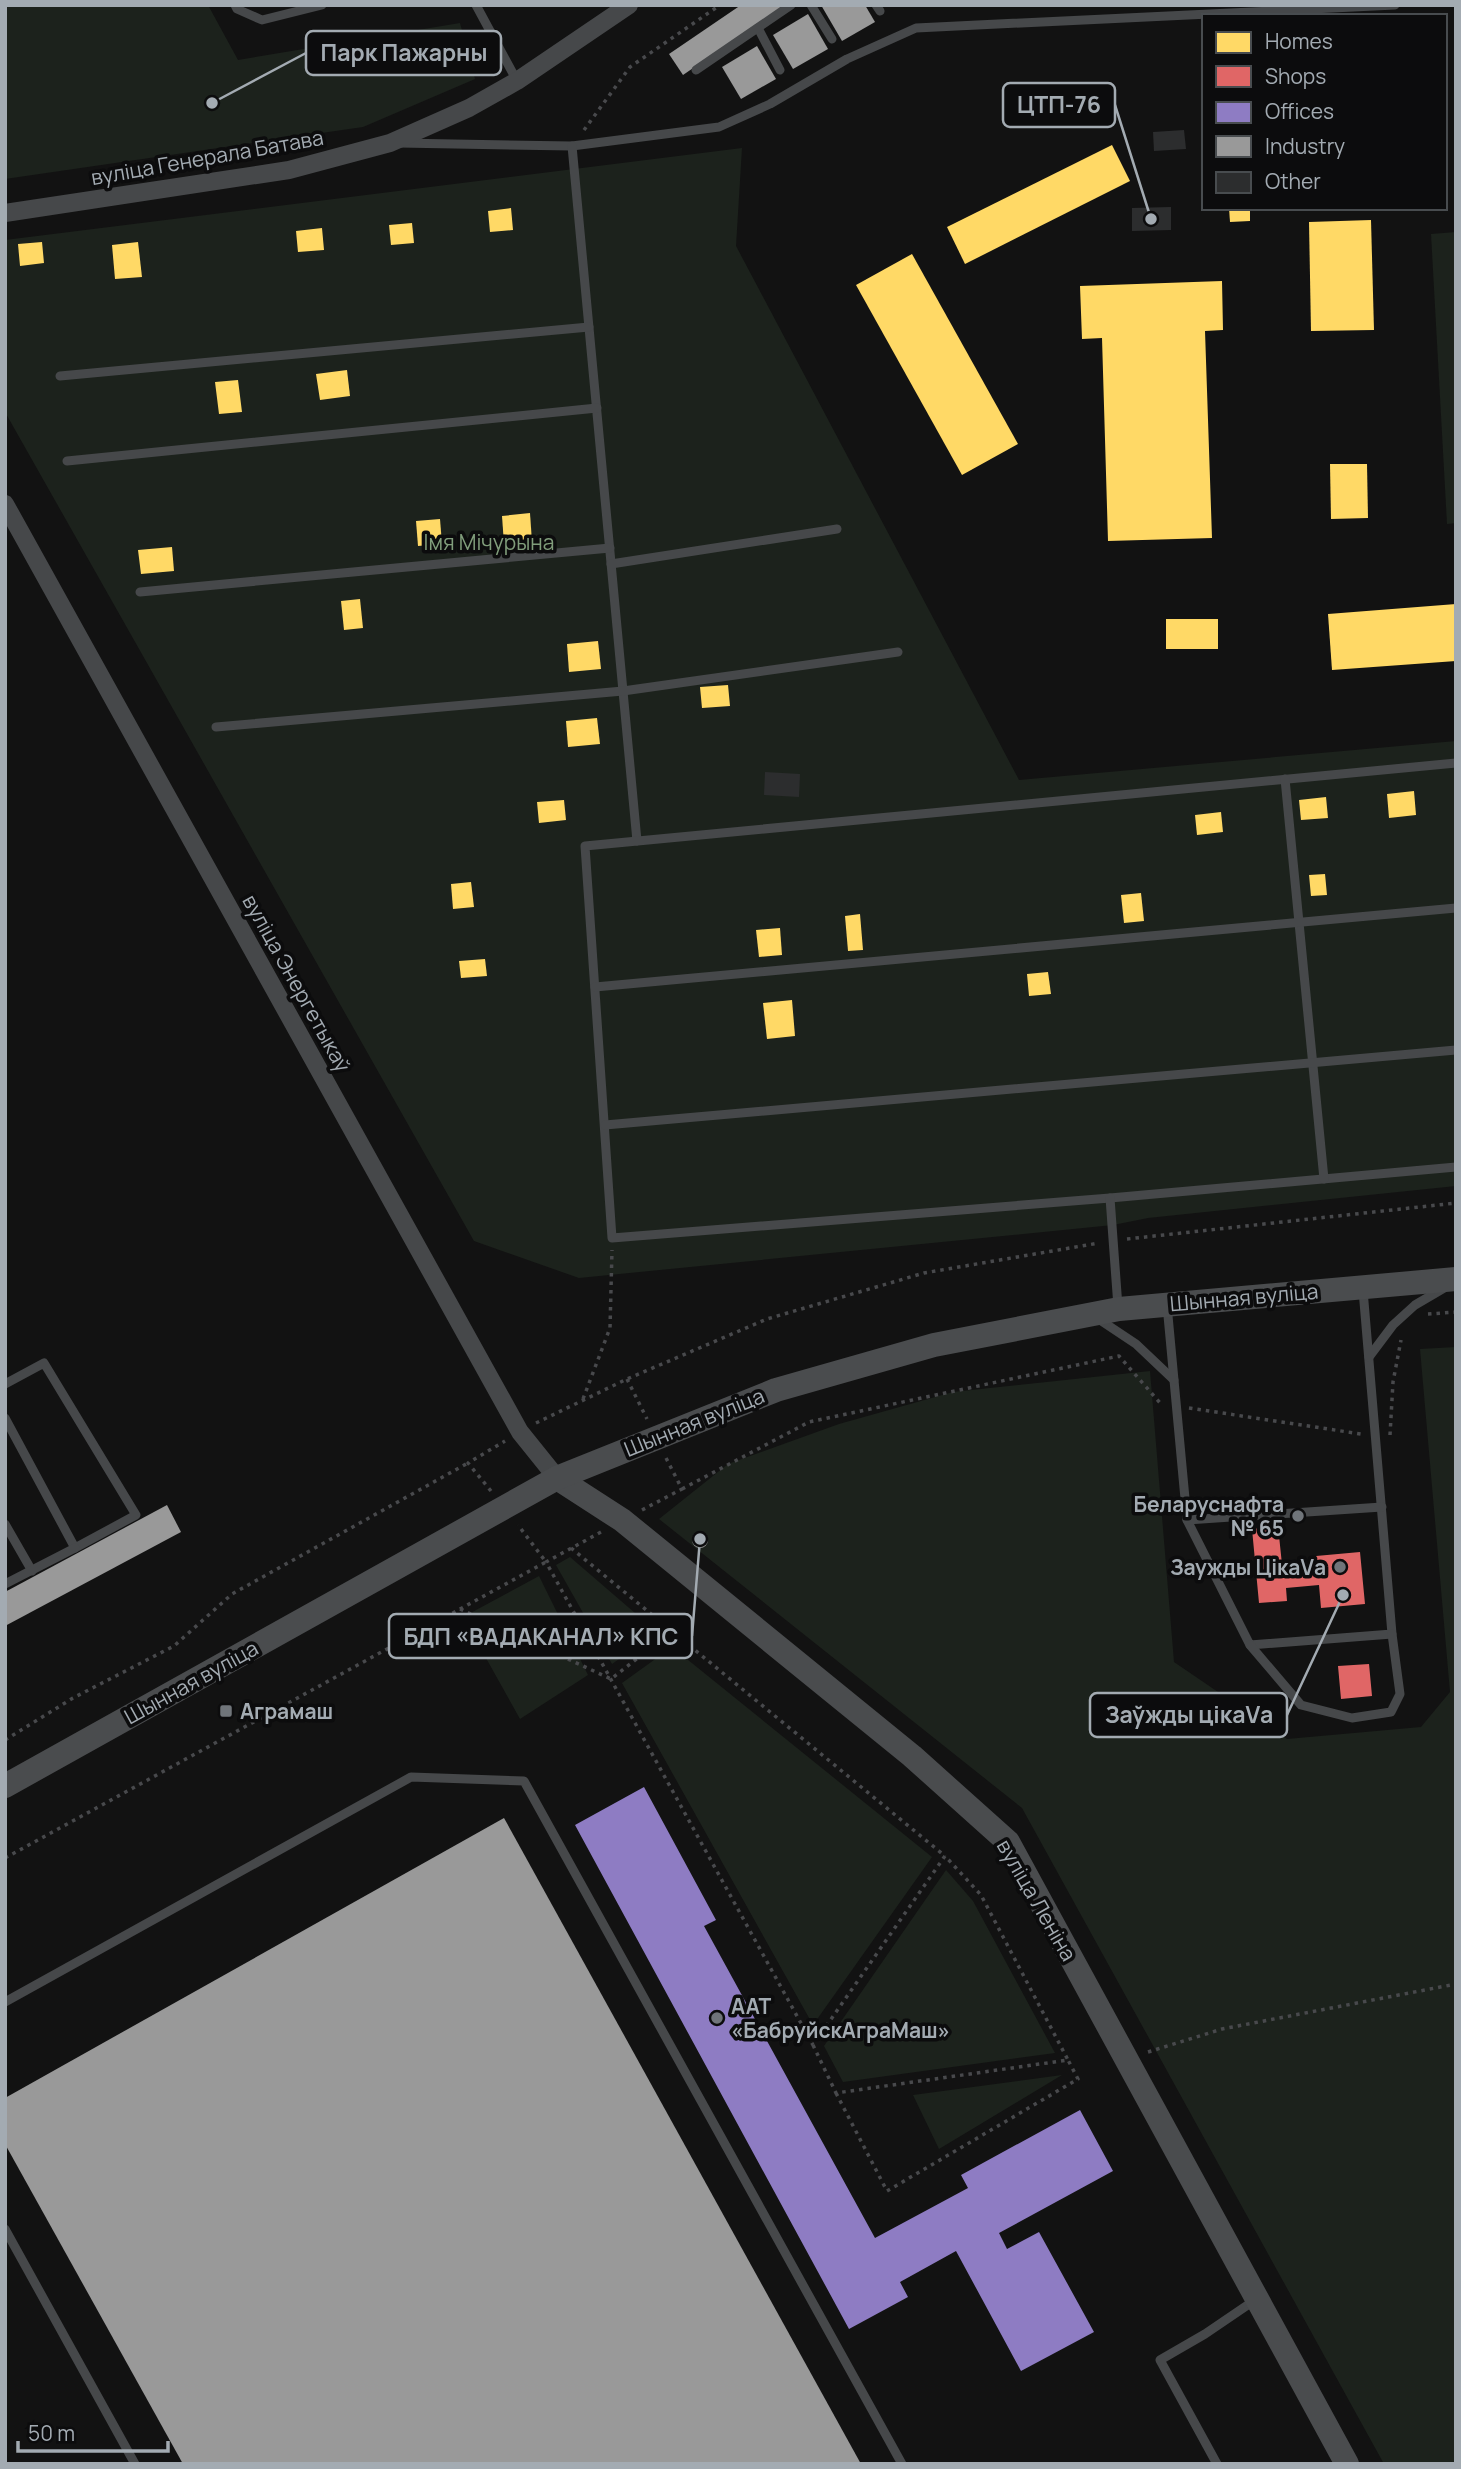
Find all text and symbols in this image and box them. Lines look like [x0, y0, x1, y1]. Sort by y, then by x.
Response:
legend [1202, 14, 1447, 210]
text: Homes [1265, 27, 1333, 55]
callout: Парк Пажарны [306, 31, 501, 75]
text: Парк Пажарны [321, 36, 487, 68]
text: Shops [1265, 62, 1326, 90]
callout: ЦТП-76 [1003, 83, 1115, 127]
text: ЦТП-76 [1017, 88, 1101, 120]
text: Offices [1265, 97, 1334, 125]
street label: вуліца Генерала Батава [89, 123, 325, 191]
text: Industry [1265, 132, 1345, 160]
text: Other [1265, 167, 1321, 195]
park label: Імя Мічурына [424, 528, 554, 556]
street label: вуліца Энергетыкаў [237, 889, 357, 1077]
street label: Шынная вуліца [1169, 1277, 1319, 1317]
street label: Шынная вуліца [620, 1381, 768, 1463]
place label: Беларуснафта № 65 [1133, 1490, 1284, 1542]
marker: Беларуснафта № 65 [1290, 1508, 1306, 1524]
place label: Заужды ЦікаVа [1170, 1553, 1326, 1581]
marker: Заужды ЦікаVа [1332, 1559, 1348, 1575]
callout: БДП «ВАДАКАНАЛ» КПС [389, 1614, 692, 1658]
text: БДП «ВАДАКАНАЛ» КПС [403, 1620, 679, 1652]
street label: Шынная вуліца [119, 1634, 263, 1730]
callout: Заўжды цікаVа [1090, 1693, 1287, 1737]
place label: Аграмаш [240, 1697, 333, 1725]
text: Заўжды цікаVа [1105, 1698, 1273, 1730]
marker: Аграмаш [218, 1703, 234, 1719]
street label: вуліца Леніна [991, 1834, 1083, 1966]
place label: ААТ «БабруйскАграМаш» [731, 1992, 950, 2044]
marker: ААТ «БабруйскАграМаш» [709, 2010, 725, 2026]
scale bar [18, 2410, 168, 2454]
text: 50 m [28, 2419, 75, 2447]

